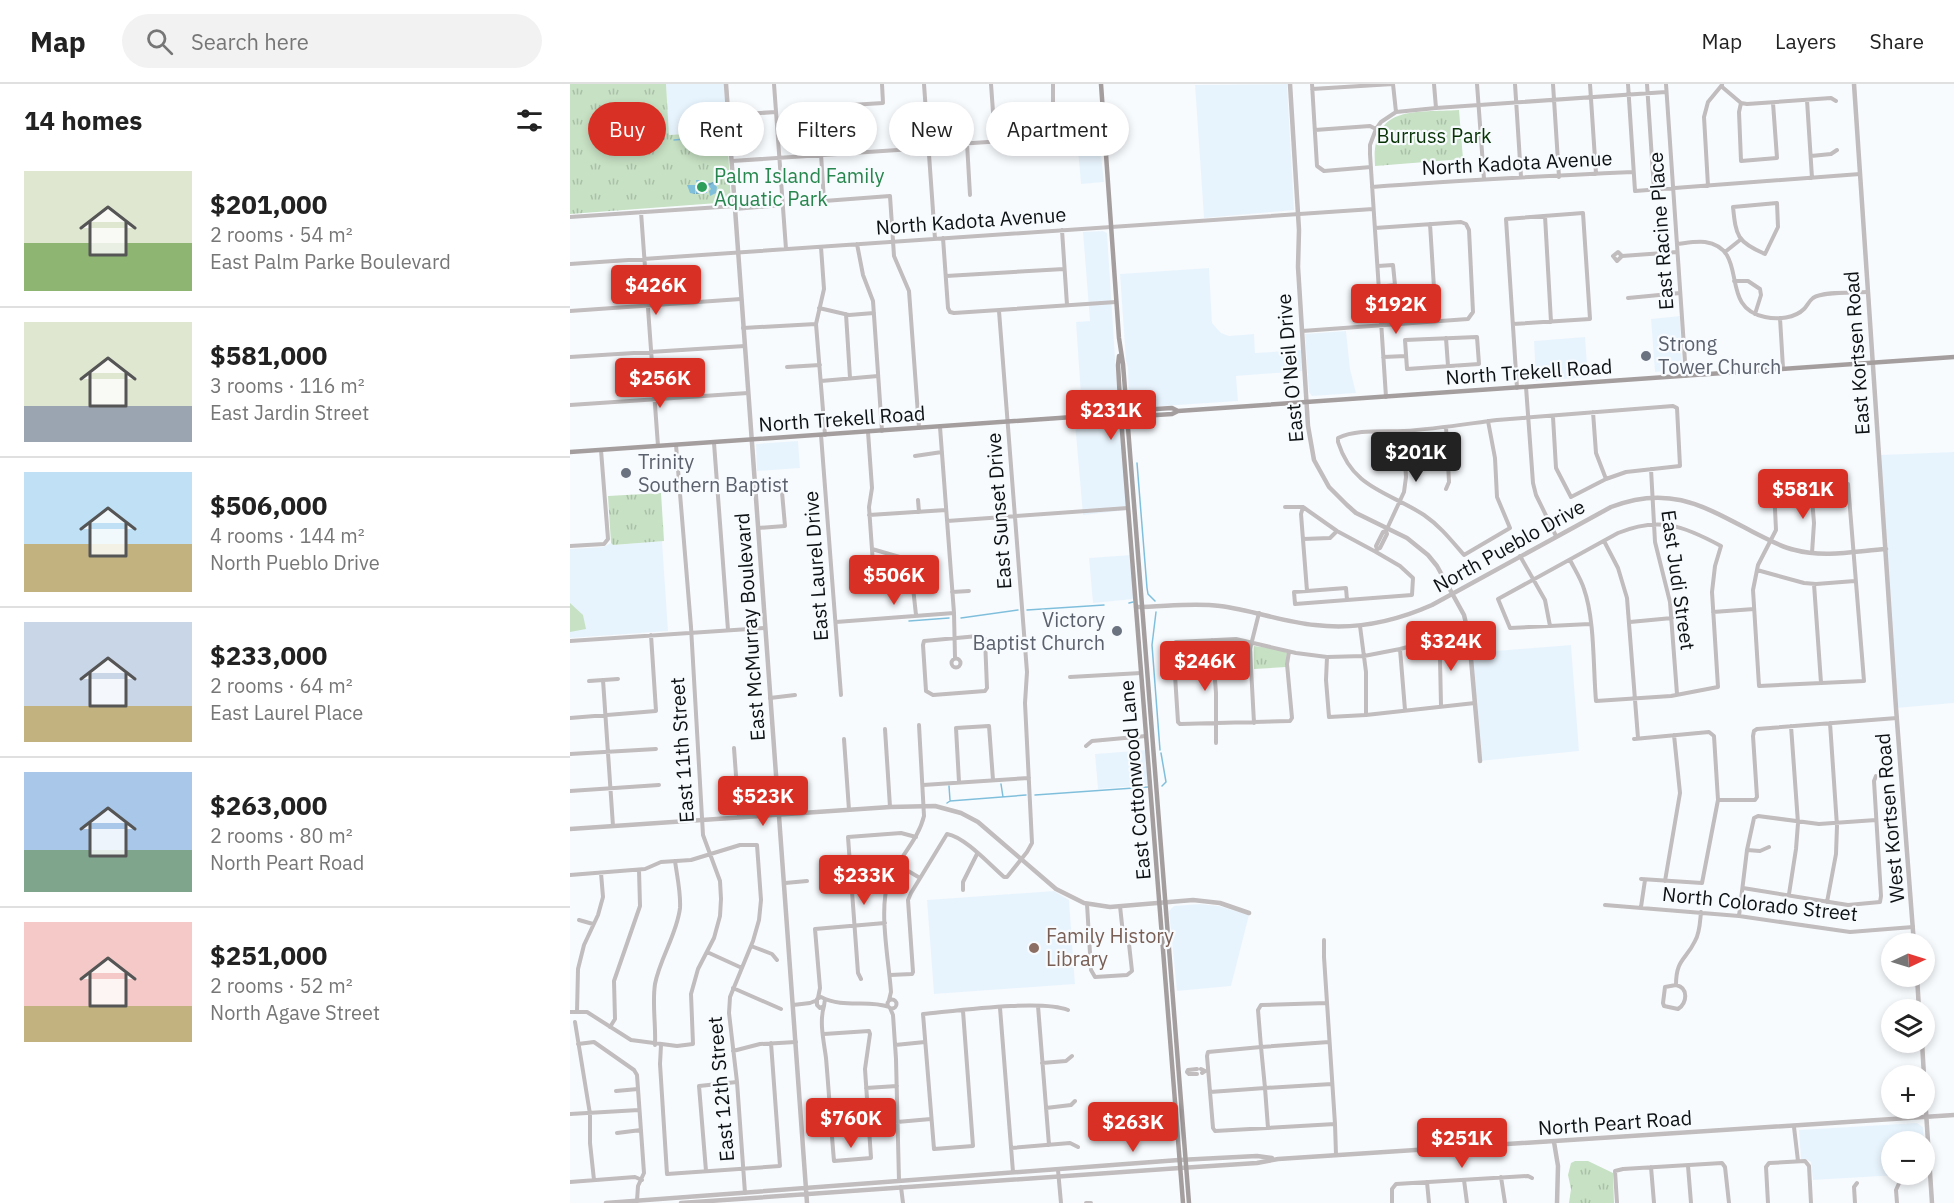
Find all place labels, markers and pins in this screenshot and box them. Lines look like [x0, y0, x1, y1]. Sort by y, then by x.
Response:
place label: Palm Island Family Aquatic Park [714, 162, 885, 212]
marker: Palm Island Family Aquatic Park [695, 180, 709, 194]
pin: $426K [614, 265, 698, 316]
pin: $192K [1354, 284, 1438, 335]
place label: Strong Tower Church [1658, 330, 1781, 380]
marker: Strong Tower Church [1639, 349, 1653, 363]
pin: $256K [618, 358, 702, 409]
pin: $231K [1069, 390, 1153, 441]
pin: $201K [1374, 432, 1458, 483]
place label: Trinity Southern Baptist [638, 448, 789, 498]
marker: Trinity Southern Baptist [619, 466, 633, 480]
pin: $581K [1761, 469, 1845, 520]
pin: $506K [852, 555, 936, 606]
place label: Victory Baptist Church [973, 606, 1105, 656]
pin: $324K [1409, 621, 1493, 672]
marker: Victory Baptist Church [1110, 624, 1124, 638]
pin: $246K [1163, 641, 1247, 692]
pin: $523K [721, 776, 805, 827]
pin: $233K [822, 855, 906, 906]
place label: Family History Library [1046, 922, 1174, 972]
marker: Family History Library [1027, 941, 1041, 955]
pin: $760K [809, 1098, 893, 1149]
pin: $263K [1091, 1102, 1175, 1153]
pin: $251K [1420, 1118, 1504, 1169]

